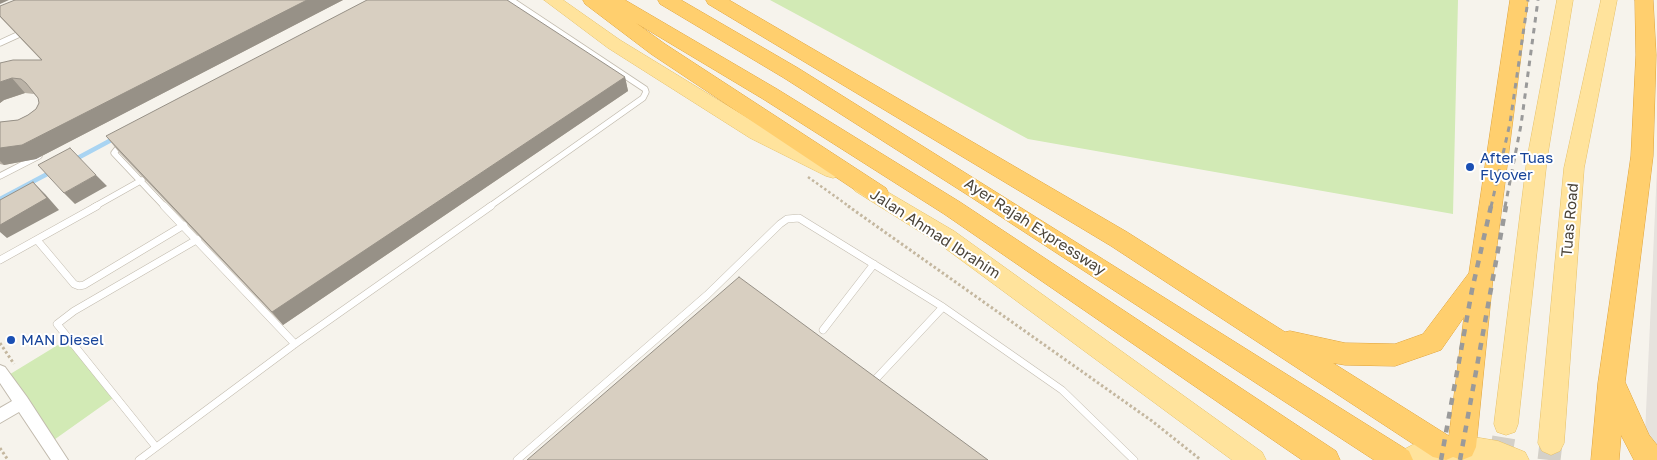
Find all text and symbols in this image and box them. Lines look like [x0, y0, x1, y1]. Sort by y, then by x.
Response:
place label: After Tuas Flyover [1480, 149, 1553, 184]
marker: After Tuas Flyover [1464, 161, 1476, 173]
street label: Ayer Rajah Expressway [961, 175, 1109, 279]
street label: Tuas Road [1558, 182, 1582, 258]
street label: Jalan Ahmad Ibrahim [866, 185, 1004, 283]
place label: MAN Diesel [21, 331, 104, 349]
marker: MAN Diesel [5, 334, 17, 346]

